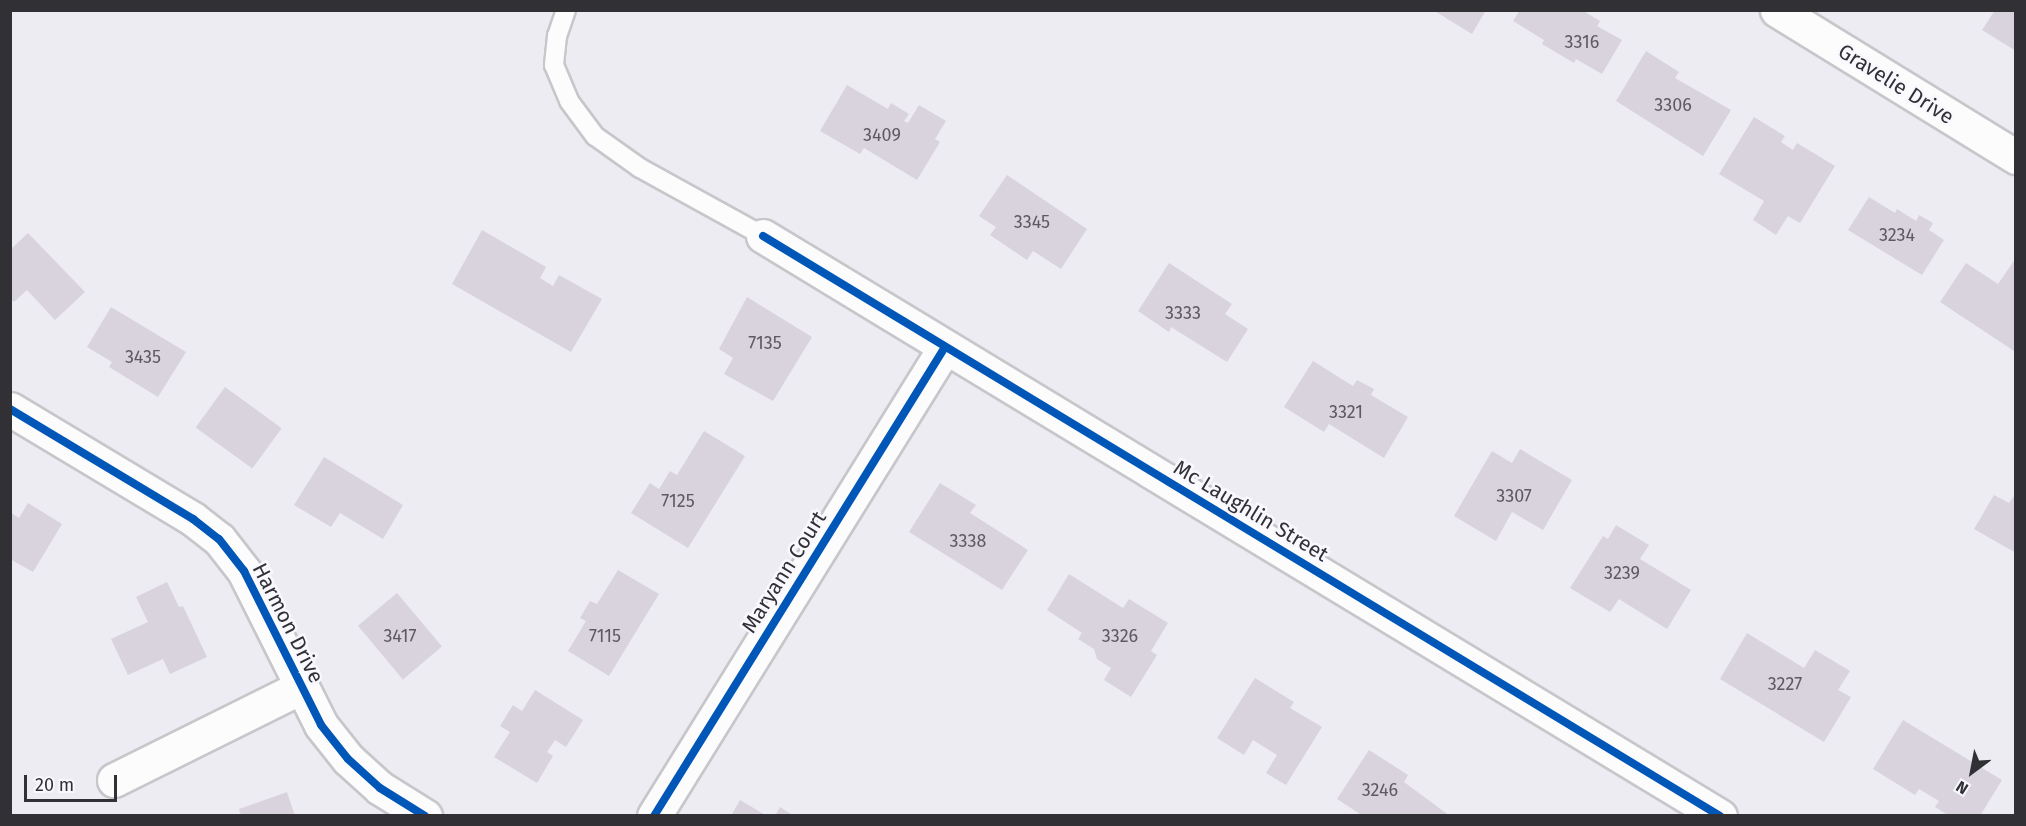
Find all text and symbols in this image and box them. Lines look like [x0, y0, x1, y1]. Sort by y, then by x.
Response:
house number: 3316 [1565, 31, 1599, 53]
street label: Gravelie Drive [1833, 38, 1959, 130]
house number: 3306 [1654, 94, 1692, 116]
house number: 3409 [863, 124, 901, 146]
house number: 3345 [1014, 211, 1050, 233]
house number: 3234 [1879, 224, 1915, 246]
house number: 3333 [1165, 302, 1201, 324]
house number: 7135 [748, 332, 782, 354]
house number: 3435 [125, 346, 161, 368]
house number: 3321 [1329, 401, 1363, 423]
street label: Mc Laughlin Street [1169, 455, 1333, 567]
house number: 3307 [1496, 485, 1532, 507]
house number: 7125 [661, 490, 695, 512]
street label: Maryann Court [736, 506, 832, 638]
house number: 3338 [950, 530, 986, 552]
street label: Harmon Drive [247, 559, 329, 687]
house number: 3239 [1604, 562, 1640, 584]
house number: 3417 [383, 625, 417, 647]
house number: 7115 [589, 625, 621, 647]
house number: 3326 [1102, 625, 1138, 647]
house number: 3227 [1768, 673, 1802, 695]
north arrow [1942, 742, 2002, 802]
scale bar [27, 763, 120, 801]
text: 20 m [35, 774, 74, 796]
text: N [1953, 777, 1972, 799]
house number: 3246 [1362, 779, 1398, 801]

